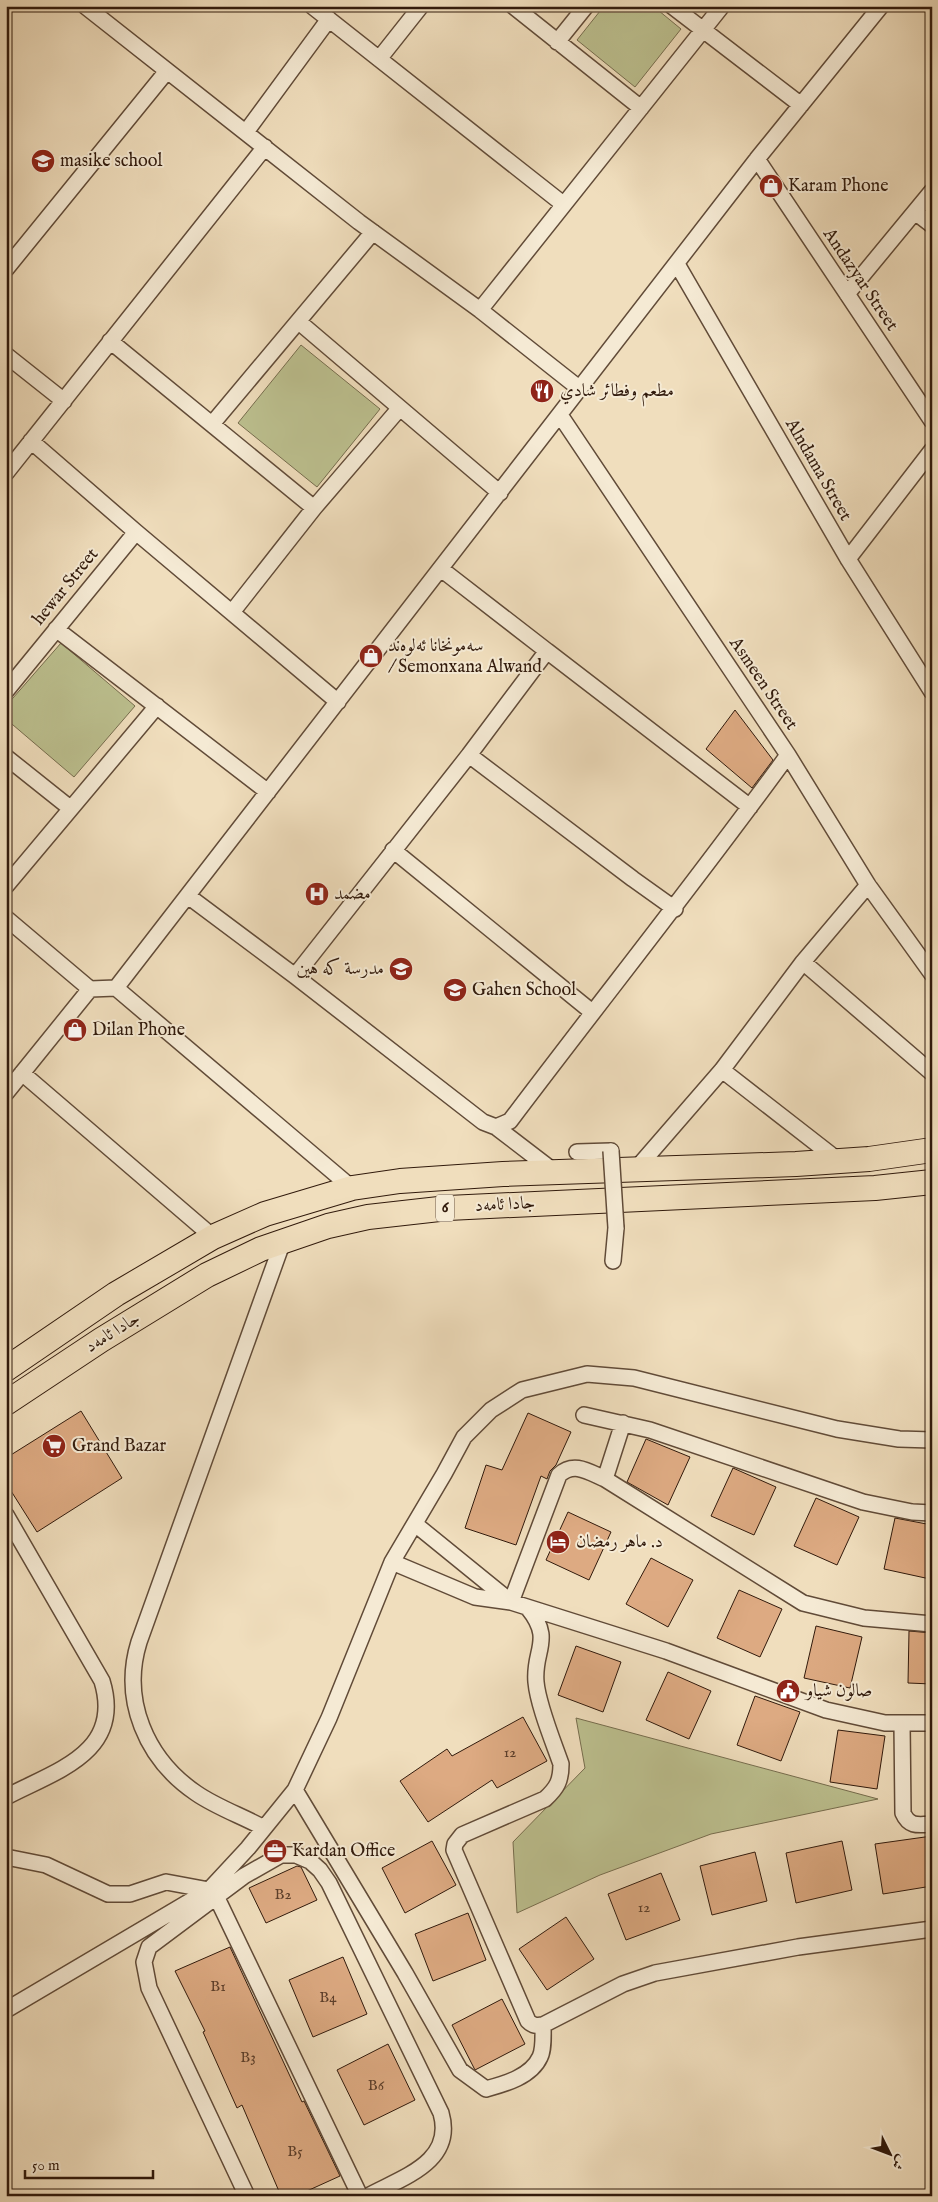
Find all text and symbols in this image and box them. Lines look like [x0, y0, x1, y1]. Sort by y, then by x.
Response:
school or university icon: masike school [30, 148, 56, 174]
place label: masike school [60, 150, 162, 173]
shop icon: Karam Phone [758, 173, 784, 199]
place label: Karam Phone [788, 175, 888, 198]
street label: Andazyar Street [817, 223, 903, 336]
restaurant icon: مطعم وفطائر شادي [529, 378, 555, 404]
place label: مطعم وفطائر شادي [560, 380, 674, 407]
street label: Alndama Street [779, 414, 857, 525]
street label: hewar Street [28, 544, 104, 630]
street label: Asmeen Street [723, 632, 802, 735]
place label: سەمونخانا ئەلوەند / Semonxana Alwand [388, 635, 542, 679]
shop icon: سەمونخانا ئەلوەند / Semonxana Alwand [358, 643, 384, 669]
hospital icon: مضمد [304, 881, 330, 907]
place label: مضمد [334, 883, 371, 906]
school or university icon: مدرسة كه هين [388, 956, 414, 982]
place label: مدرسة كه هين [296, 957, 384, 981]
school or university icon: Gahen School [442, 977, 468, 1003]
place label: Gahen School [472, 979, 576, 1002]
shop icon: Dilan Phone [62, 1017, 88, 1043]
place label: Dilan Phone [92, 1019, 185, 1042]
street label: جادا ئامەد [474, 1192, 536, 1218]
road number: 6 [436, 1194, 454, 1222]
street label: جادا ئامەد [81, 1307, 145, 1359]
supermarket icon: Grand Bazar [41, 1433, 67, 1459]
place label: Grand Bazar [72, 1435, 167, 1458]
hotel icon: د. ماهر رمضان [545, 1529, 571, 1555]
place label: د. ماهر رمضان [576, 1531, 663, 1554]
public building icon: صالون شياو [775, 1678, 801, 1704]
place label: صالون شياو [804, 1680, 872, 1703]
house number: 12 [504, 1743, 516, 1762]
office icon: Kardan Office [262, 1838, 288, 1864]
place label: Kardan Office [292, 1840, 395, 1863]
house number: B2 [275, 1885, 291, 1904]
house number: 12 [638, 1898, 650, 1917]
house number: B1 [210, 1977, 226, 1996]
house number: B4 [319, 1988, 337, 2007]
house number: B3 [240, 2048, 256, 2067]
house number: B6 [368, 2076, 385, 2095]
north arrow [866, 2130, 916, 2180]
house number: B5 [287, 2142, 303, 2161]
scale bar [25, 2147, 152, 2179]
text: ش [888, 2151, 910, 2173]
text: 50 m [32, 2156, 60, 2175]

